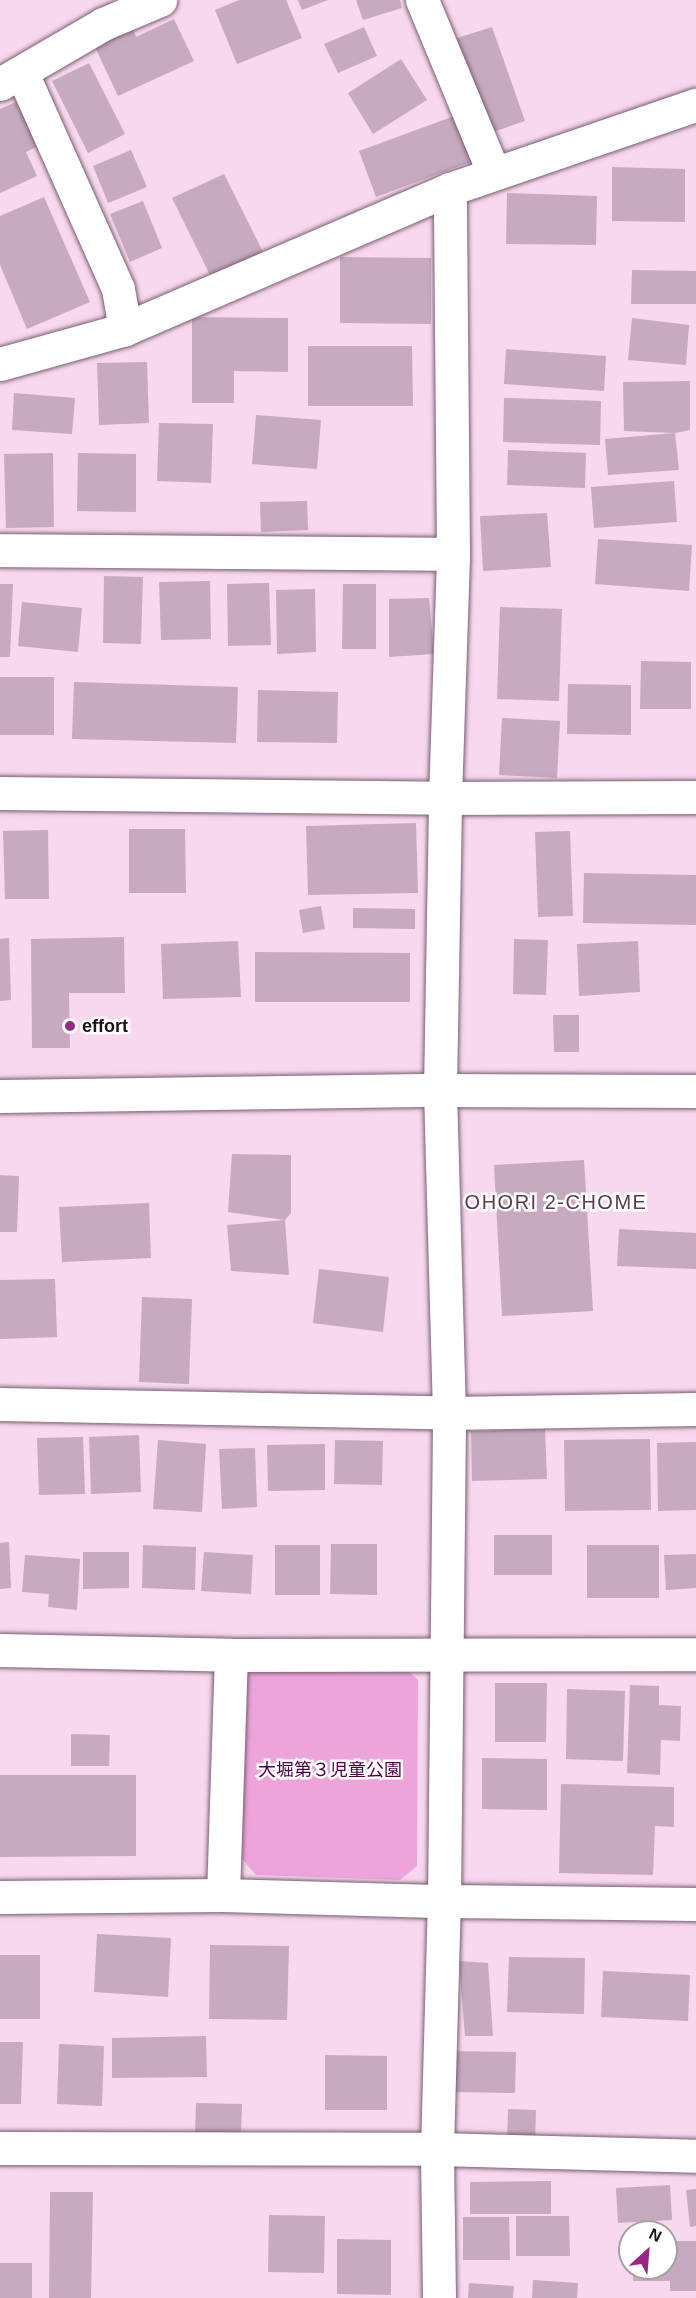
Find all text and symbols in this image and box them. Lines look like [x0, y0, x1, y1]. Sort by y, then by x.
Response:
place label: effort [82, 1015, 128, 1037]
marker: effort [63, 1019, 77, 1033]
district label: OHORI 2-CHOME [465, 1190, 647, 1214]
park label: 大堀第３児童公園 [258, 1759, 402, 1781]
north arrow [618, 2220, 678, 2280]
text: N [646, 2225, 664, 2245]

